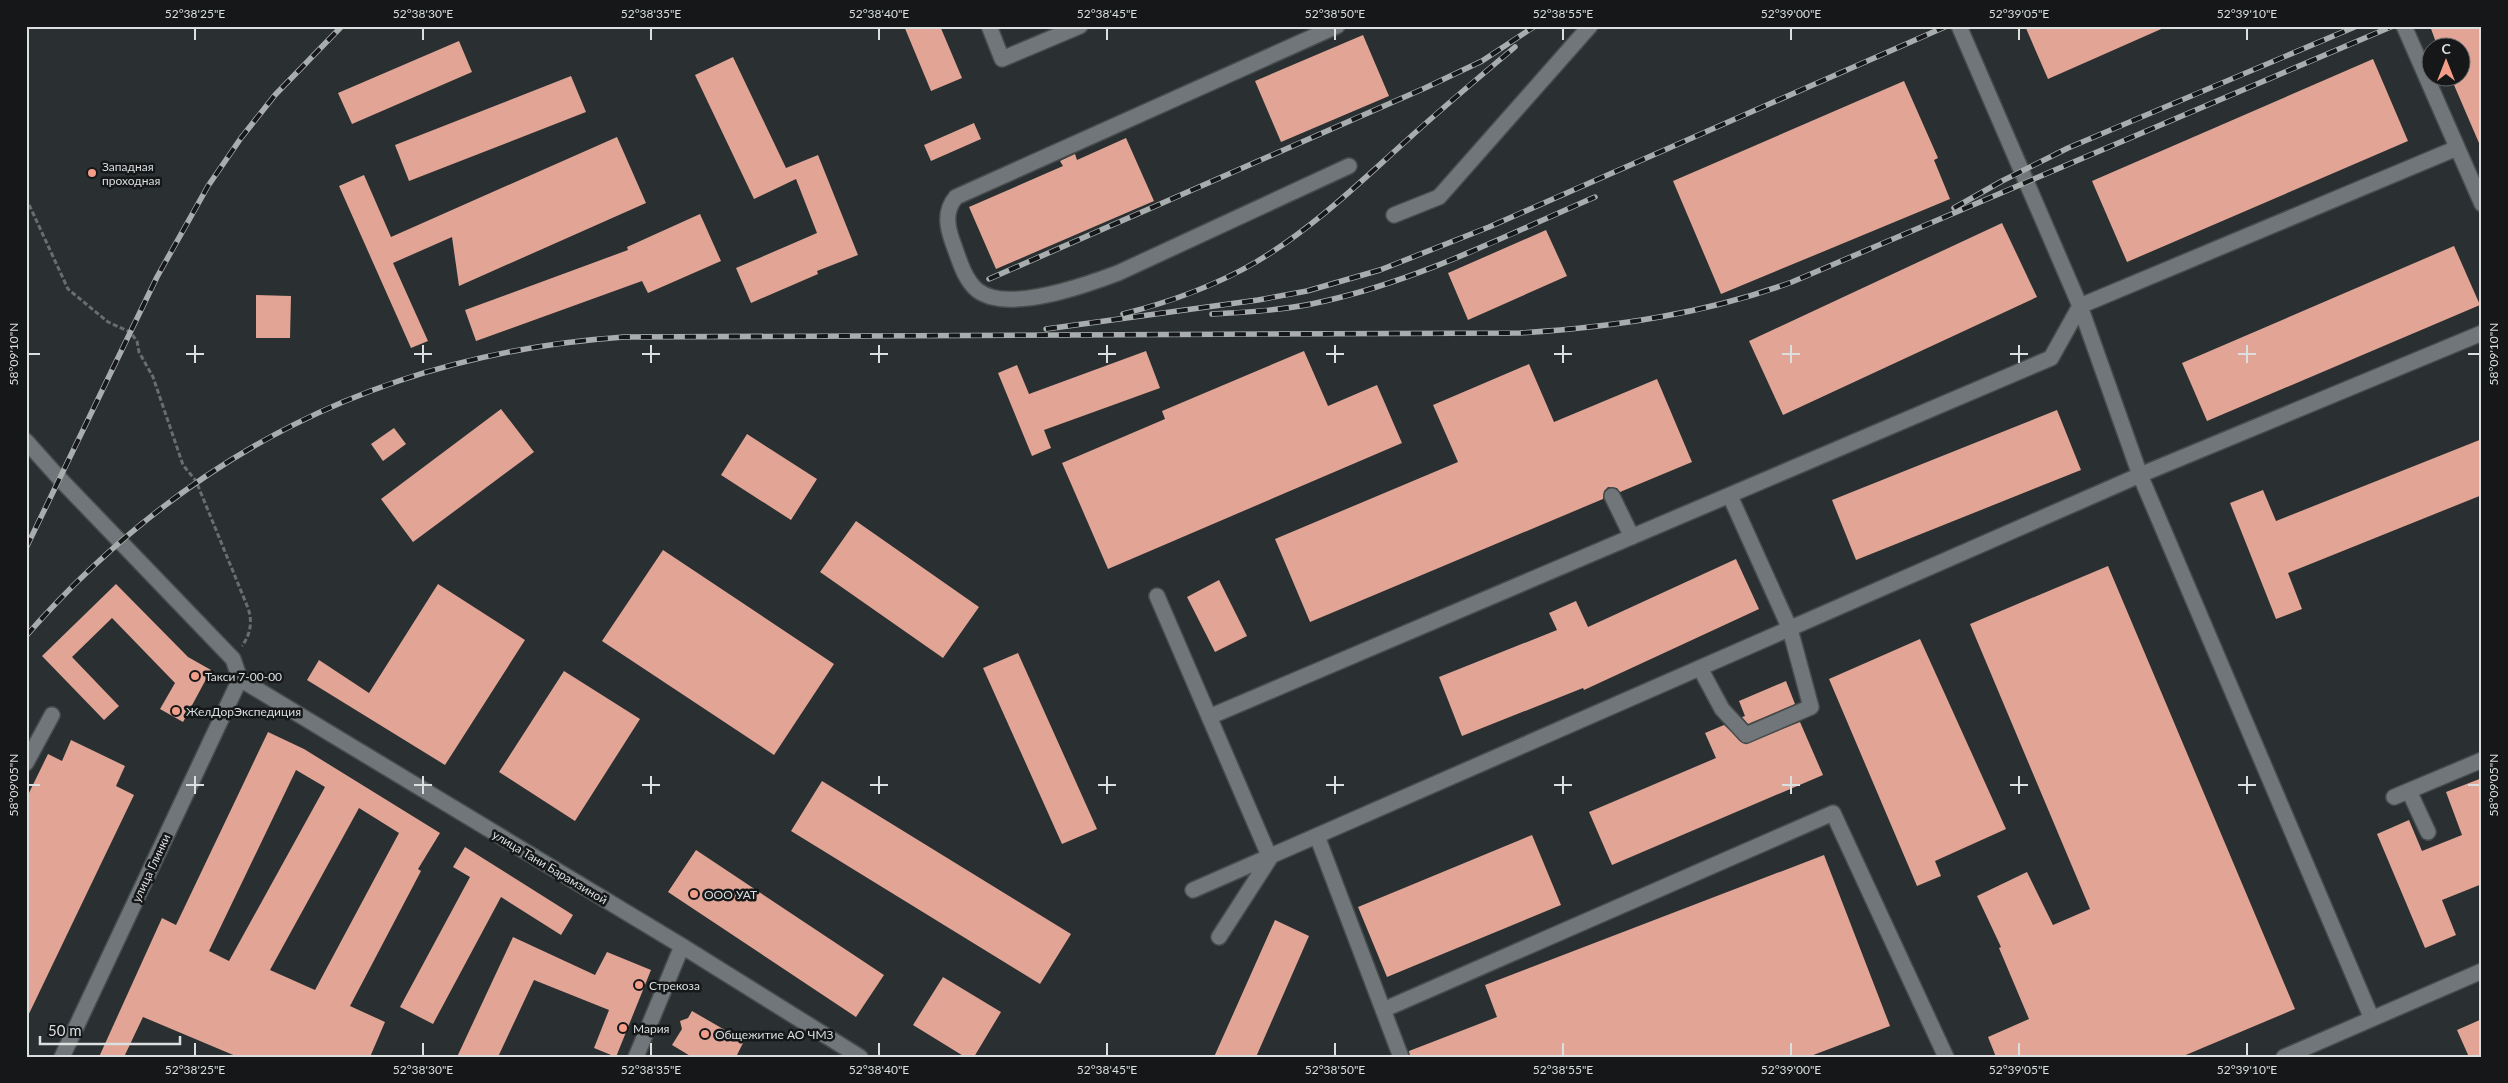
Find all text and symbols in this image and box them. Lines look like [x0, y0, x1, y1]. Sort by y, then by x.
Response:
text: 52°38'25"E [165, 6, 225, 21]
text: 52°38'30"E [393, 6, 453, 21]
text: 52°38'35"E [621, 6, 681, 21]
text: 52°38'40"E [849, 6, 909, 21]
text: 52°38'45"E [1077, 6, 1137, 21]
text: 52°38'50"E [1305, 6, 1365, 21]
text: 52°38'55"E [1533, 6, 1593, 21]
text: 52°39'00"E [1761, 6, 1821, 21]
text: 52°39'05"E [1989, 6, 2049, 21]
text: 52°39'10"E [2217, 6, 2277, 21]
north arrow [2420, 38, 2470, 88]
text: С [2441, 40, 2451, 57]
place label: Западная проходная [102, 159, 160, 188]
marker: Западная проходная [86, 167, 98, 179]
text: 58°09'10"N [6, 323, 21, 385]
text: 58°09'10"N [2486, 323, 2501, 385]
place label: Такси 7-00-00 [205, 669, 282, 684]
marker: Такси 7-00-00 [189, 670, 201, 682]
place label: ЖелДорЭкспедиция [186, 704, 301, 719]
marker: ЖелДорЭкспедиция [170, 705, 182, 717]
text: 58°09'05"N [6, 754, 21, 816]
text: 58°09'05"N [2486, 754, 2501, 816]
street label: улица Тани Барамзиной [490, 827, 610, 907]
street label: улица Глинки [129, 831, 173, 905]
place label: ООО УАТ [704, 887, 757, 902]
marker: ООО УАТ [688, 888, 700, 900]
place label: Стрекоза [649, 978, 700, 993]
marker: Стрекоза [633, 979, 645, 991]
scale bar [40, 1013, 180, 1045]
text: 50 m [48, 1021, 82, 1039]
place label: Мария [633, 1021, 670, 1036]
marker: Мария [617, 1022, 629, 1034]
place label: Общежитие АО ЧМЗ [715, 1027, 834, 1042]
marker: Общежитие АО ЧМЗ [699, 1028, 711, 1040]
text: 52°38'25"E [165, 1062, 225, 1077]
text: 52°38'30"E [393, 1062, 453, 1077]
text: 52°38'35"E [621, 1062, 681, 1077]
text: 52°38'40"E [849, 1062, 909, 1077]
text: 52°38'45"E [1077, 1062, 1137, 1077]
text: 52°38'50"E [1305, 1062, 1365, 1077]
text: 52°38'55"E [1533, 1062, 1593, 1077]
text: 52°39'00"E [1761, 1062, 1821, 1077]
text: 52°39'05"E [1989, 1062, 2049, 1077]
text: 52°39'10"E [2217, 1062, 2277, 1077]

